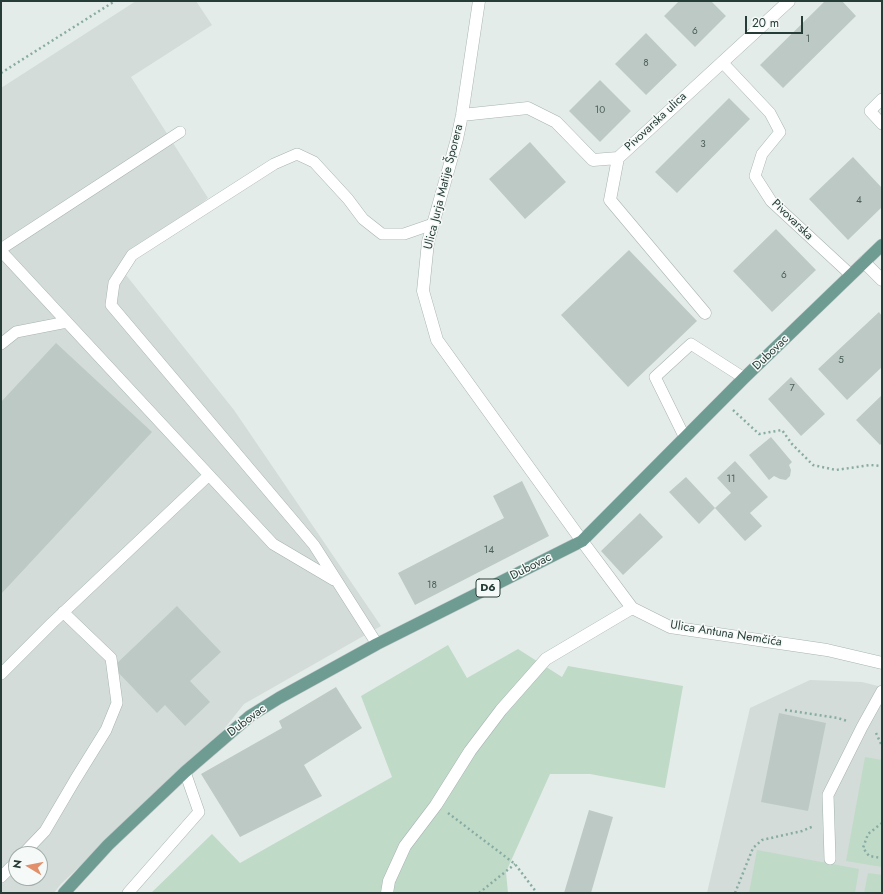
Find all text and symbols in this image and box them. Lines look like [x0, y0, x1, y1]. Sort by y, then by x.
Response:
scale bar [747, 8, 805, 34]
text: 20 m [752, 14, 779, 32]
house number: 6 [692, 26, 698, 38]
house number: 1 [806, 34, 810, 46]
house number: 8 [643, 58, 649, 70]
street label: Pivovarska ulica [622, 90, 690, 154]
house number: 10 [595, 105, 605, 117]
street label: Ulica Jurja Matije Šporera [421, 123, 467, 251]
house number: 3 [700, 139, 706, 151]
house number: 4 [856, 195, 862, 207]
street label: Pivovarska [768, 197, 816, 243]
house number: 6 [781, 270, 787, 282]
street label: Dubovac [750, 332, 792, 374]
house number: 5 [838, 355, 844, 367]
house number: 7 [789, 383, 795, 395]
house number: 11 [727, 474, 735, 486]
house number: 14 [484, 545, 494, 557]
street label: Dubovac [508, 550, 554, 584]
road number: D6 [476, 579, 500, 597]
house number: 18 [427, 580, 437, 592]
street label: Ulica Antuna Nemčića [669, 618, 783, 650]
street label: Dubovac [225, 702, 269, 740]
north arrow [8, 846, 48, 886]
text: N [9, 858, 26, 870]

